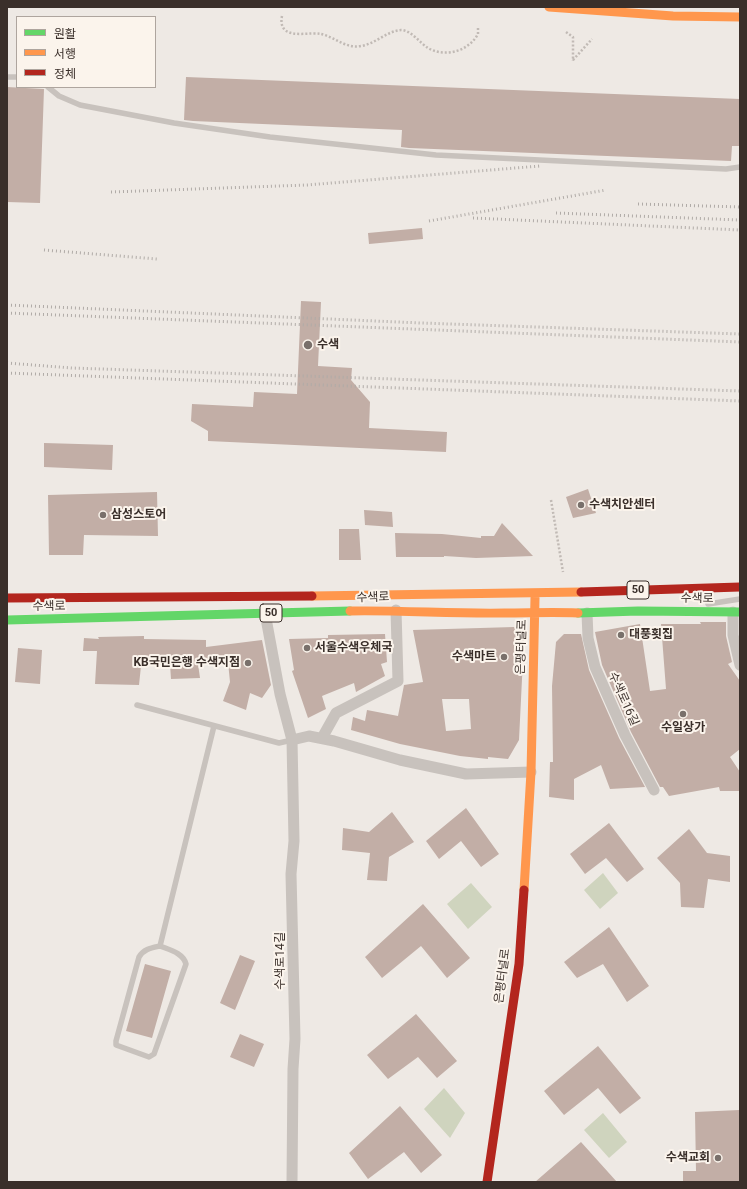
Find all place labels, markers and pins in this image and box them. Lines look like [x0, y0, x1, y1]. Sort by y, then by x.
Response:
place label: 수색 [317, 338, 339, 352]
marker: 수색 [302, 339, 314, 351]
place label: 수색치안센터 [589, 498, 655, 512]
marker: 수색치안센터 [576, 500, 586, 510]
place label: 삼성스토어 [111, 508, 166, 522]
marker: 삼성스토어 [98, 510, 108, 520]
place label: 대풍횟집 [629, 628, 673, 642]
marker: 대풍횟집 [616, 630, 626, 640]
place label: 서울수색우체국 [315, 641, 392, 655]
marker: 서울수색우체국 [302, 643, 312, 653]
place label: 수색마트 [452, 650, 496, 664]
marker: 수색마트 [499, 652, 509, 662]
place label: KB국민은행 수색지점 [133, 656, 240, 670]
marker: KB국민은행 수색지점 [243, 658, 253, 668]
marker: 수일상가 [678, 709, 688, 719]
place label: 수일상가 [661, 721, 705, 735]
place label: 수색교회 [666, 1151, 710, 1165]
marker: 수색교회 [713, 1153, 723, 1163]

